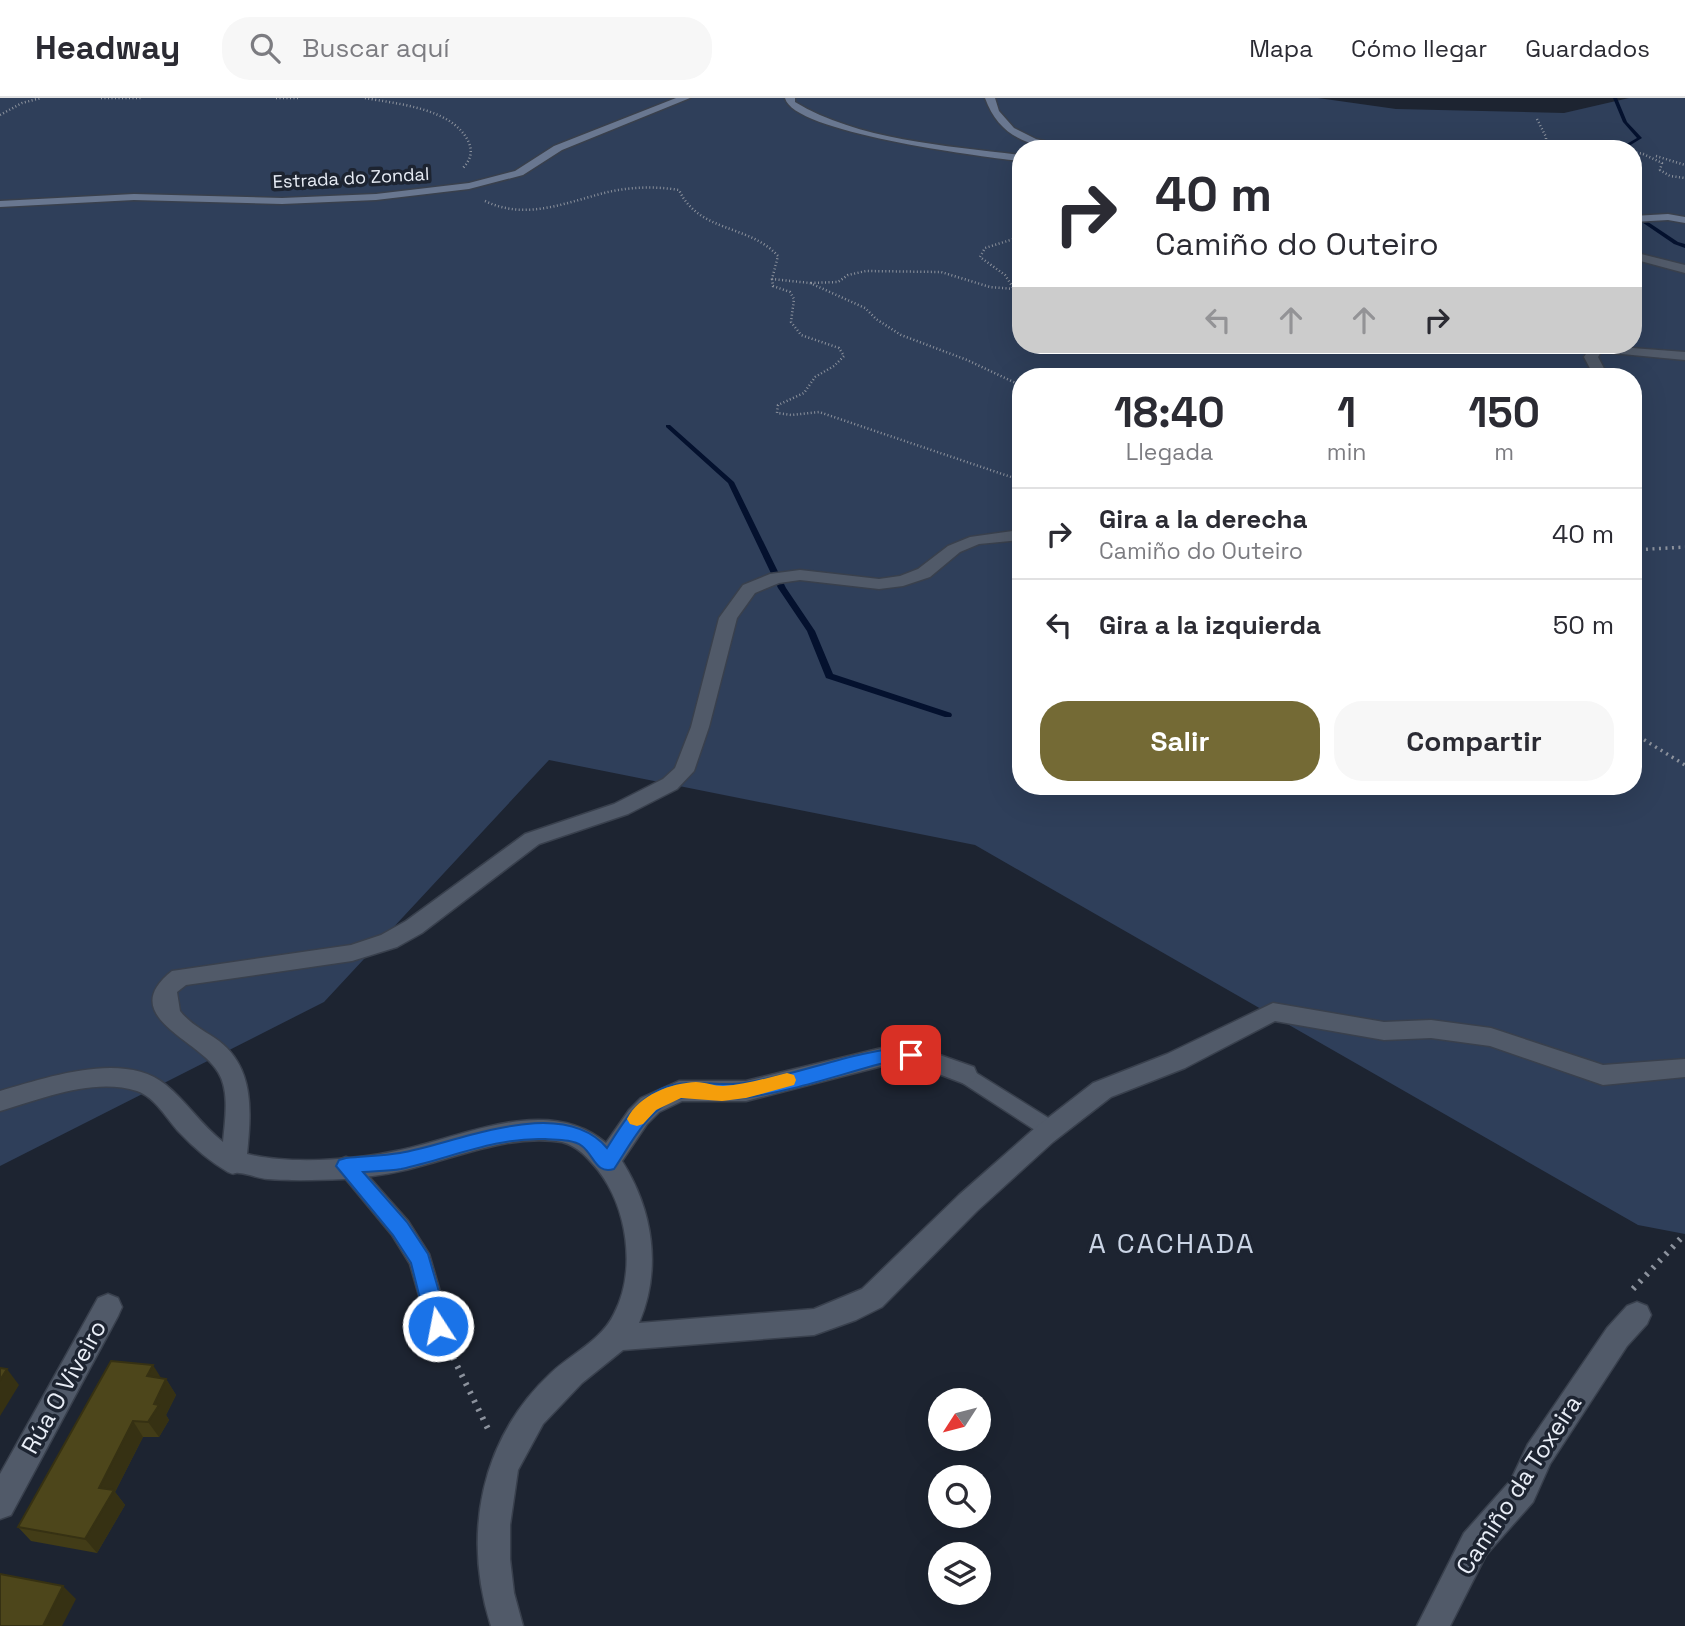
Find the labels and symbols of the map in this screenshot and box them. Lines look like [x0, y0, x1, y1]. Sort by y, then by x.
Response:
street label: Estrada do Zondal [272, 162, 430, 193]
pin [881, 1025, 941, 1085]
district label: A CACHADA [1088, 1225, 1256, 1261]
position arrow [401, 1289, 475, 1363]
street label: Rúa O Viveiro [14, 1314, 113, 1459]
north arrow [928, 1388, 990, 1451]
street label: Camiño da Toxeira [1449, 1389, 1588, 1580]

